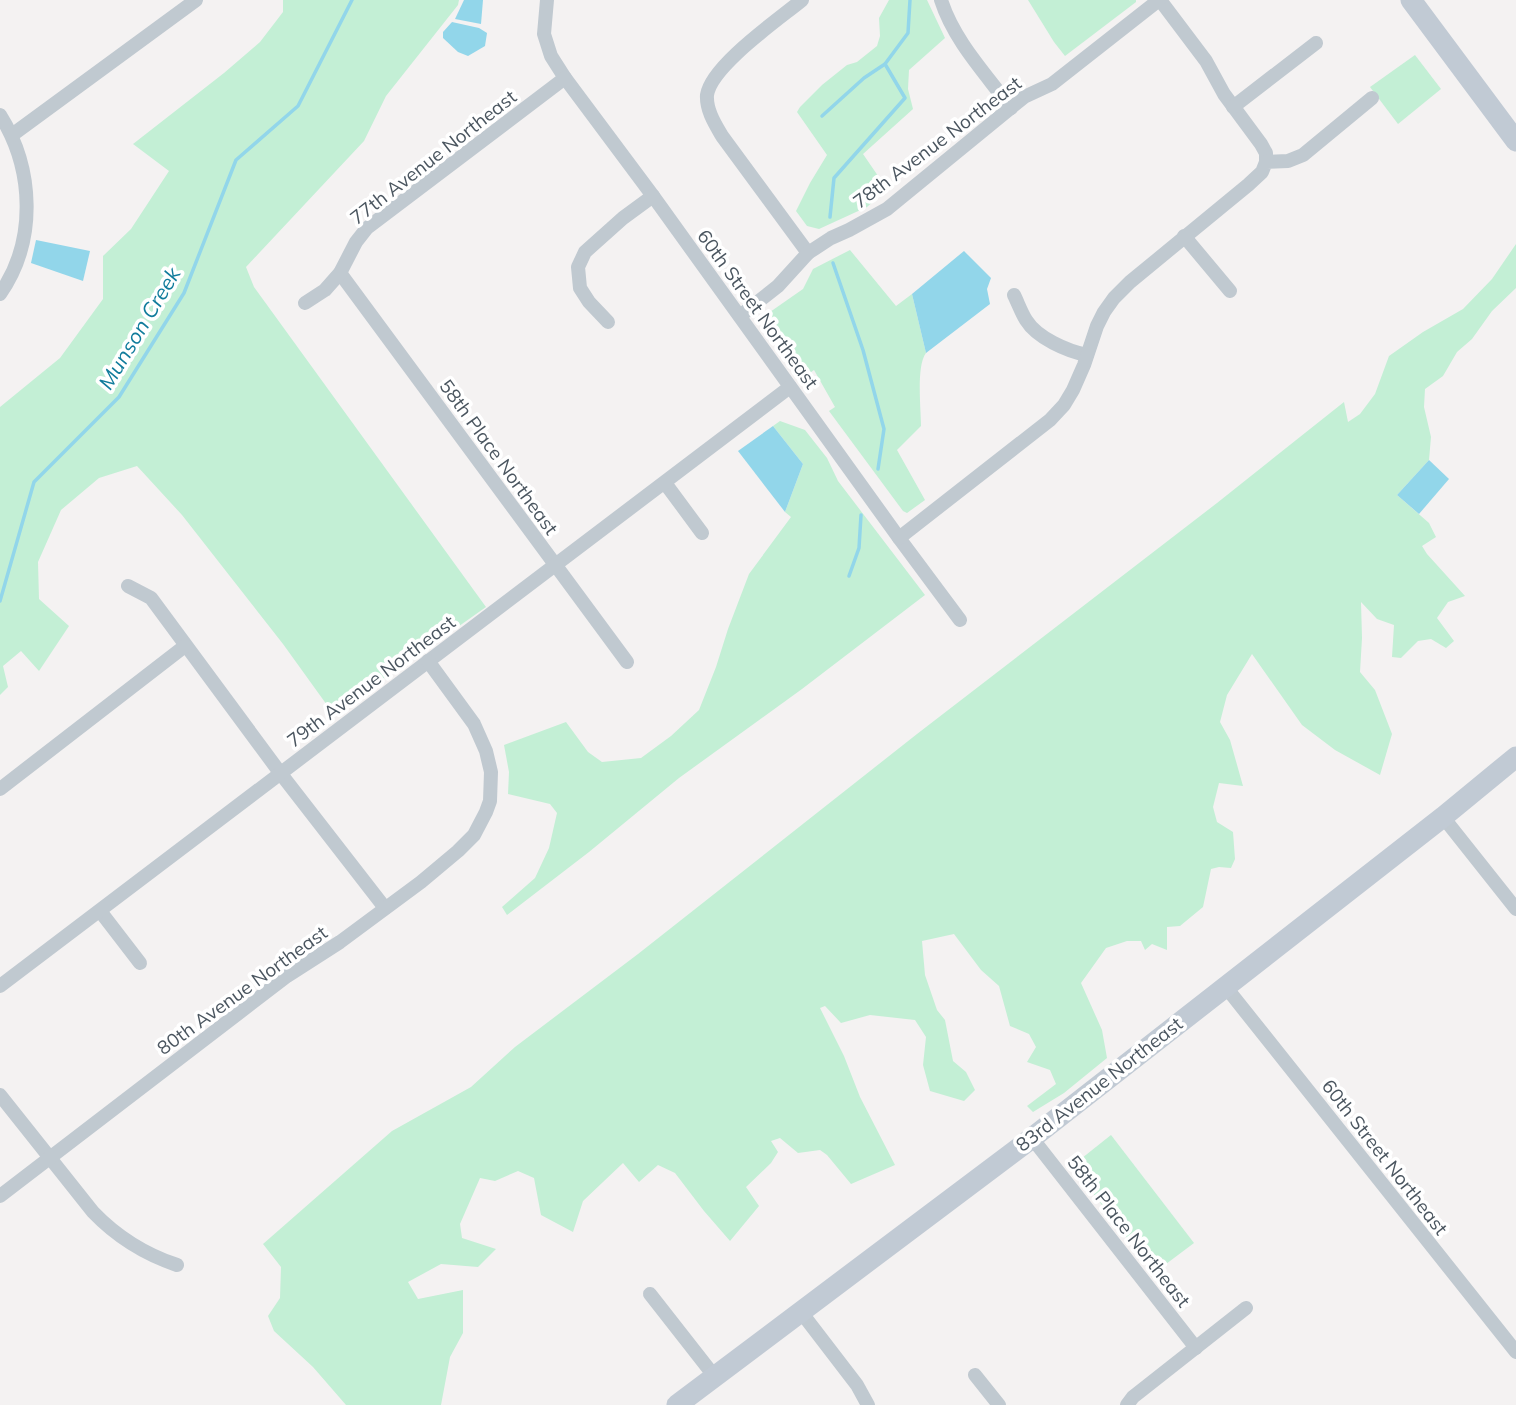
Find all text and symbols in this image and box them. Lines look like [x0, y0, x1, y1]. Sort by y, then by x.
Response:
street label: 78th Avenue Northeast [848, 71, 1026, 213]
street label: 77th Avenue Northeast [345, 84, 521, 229]
street label: 60th Street Northeast [692, 225, 824, 394]
water label: Munson Creek [92, 261, 186, 394]
street label: 58th Place Northeast [435, 375, 564, 540]
street label: 79th Avenue Northeast [282, 610, 460, 752]
street label: 80th Avenue Northeast [152, 920, 332, 1060]
street label: 83rd Avenue Northeast [1011, 1011, 1187, 1157]
street label: 60th Street Northeast [1317, 1074, 1453, 1240]
street label: 58th Place Northeast [1062, 1150, 1196, 1312]

